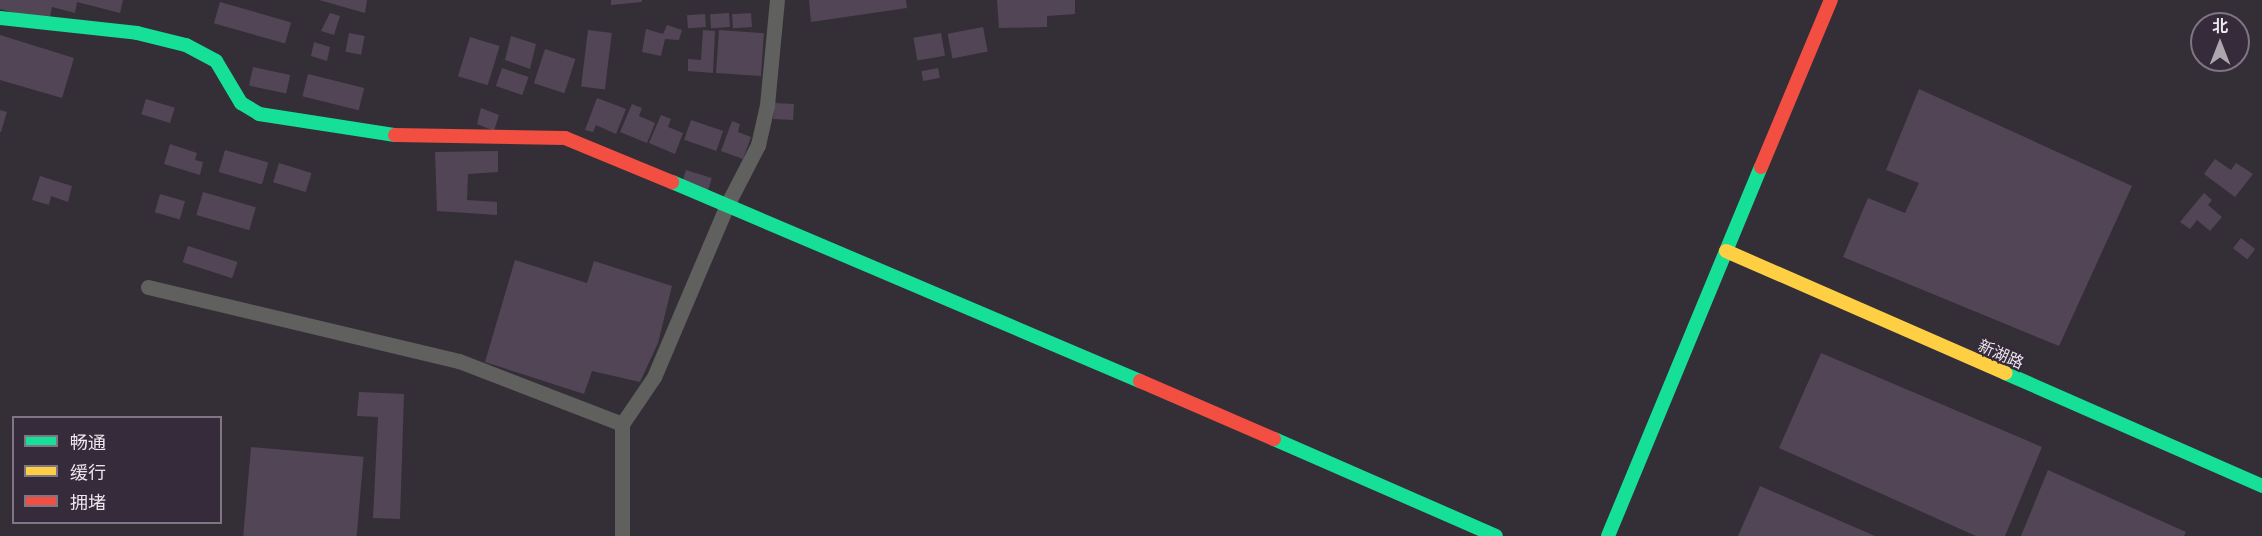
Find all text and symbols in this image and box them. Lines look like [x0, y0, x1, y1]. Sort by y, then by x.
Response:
north arrow [2190, 12, 2250, 72]
text: 北 [2212, 16, 2228, 36]
street label: 新湖路 [1975, 335, 2027, 373]
legend [12, 416, 222, 524]
text: 畅通 [70, 431, 106, 454]
text: 缓行 [70, 461, 106, 484]
text: 拥堵 [70, 491, 106, 514]

